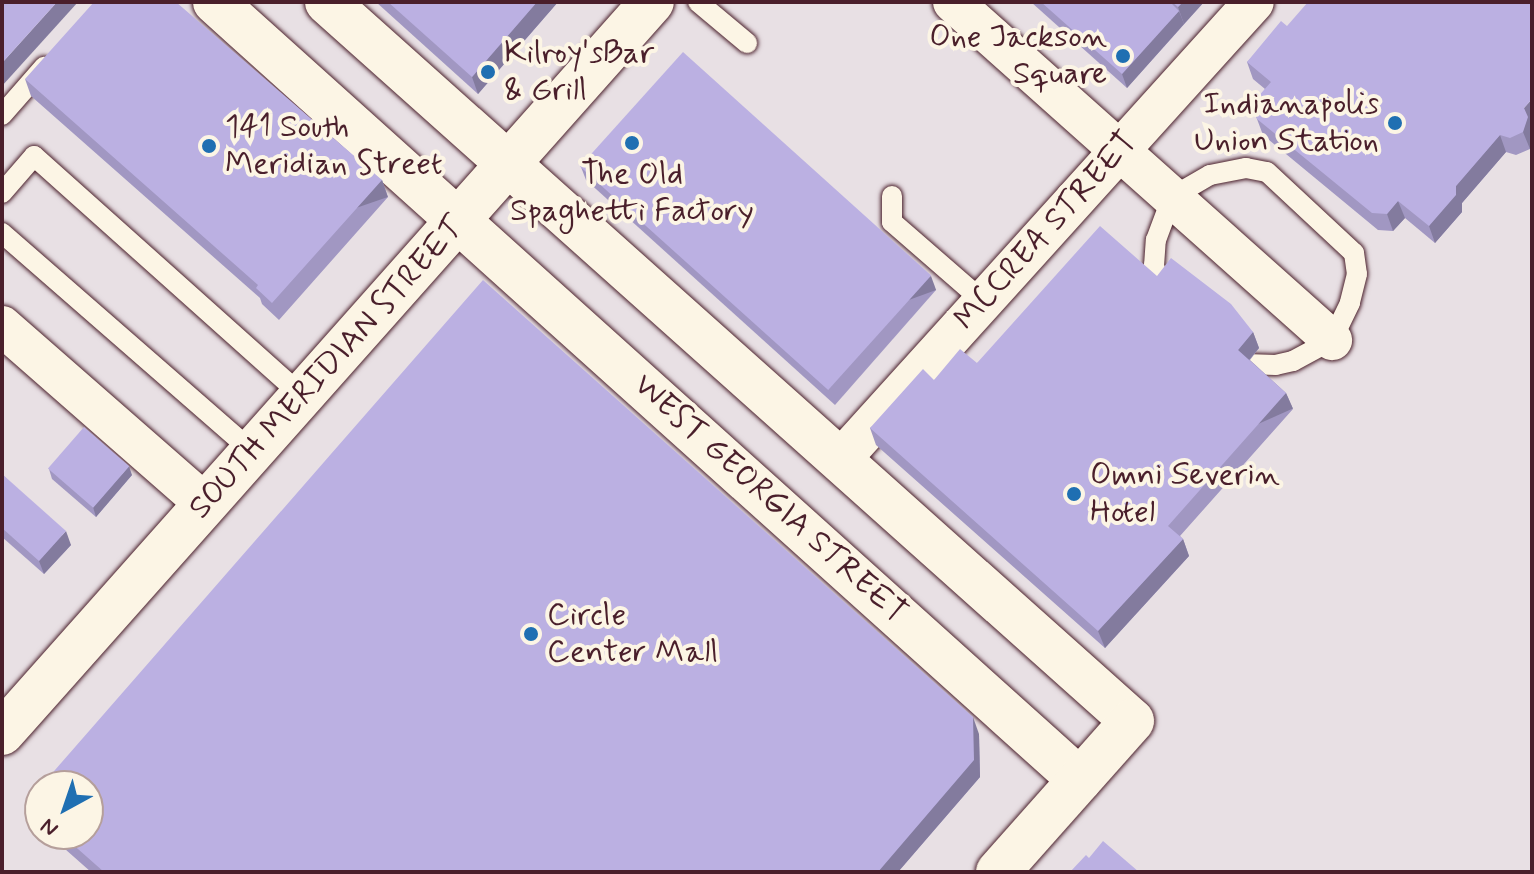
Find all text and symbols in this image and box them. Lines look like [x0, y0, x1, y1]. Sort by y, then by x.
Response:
place label: One Jackson Square [935, 19, 1107, 94]
place label: Kilroy'sBar & Grill [504, 35, 654, 110]
marker: One Jackson Square [1114, 47, 1132, 65]
marker: Kilroy'sBar & Grill [479, 63, 497, 81]
place label: Indianapolis Union Station [1201, 86, 1379, 161]
place label: 141 South Meridian Street [225, 109, 448, 184]
marker: Indianapolis Union Station [1386, 114, 1404, 132]
street label: MCCREA STREET [947, 124, 1145, 338]
marker: The Old Spaghetti Factory [623, 134, 641, 152]
marker: 141 South Meridian Street [200, 137, 218, 155]
place label: The Old Spaghetti Factory [510, 156, 754, 231]
street label: SOUTH MERIDIAN STREET [181, 208, 473, 528]
street label: WEST GEORGIA STREET [625, 366, 915, 632]
place label: Omni Severin Hotel [1090, 457, 1273, 532]
marker: Omni Severin Hotel [1065, 485, 1083, 503]
place label: Circle Center Mall [547, 597, 714, 672]
marker: Circle Center Mall [522, 625, 540, 643]
north arrow [24, 770, 104, 850]
text: N [35, 811, 64, 842]

